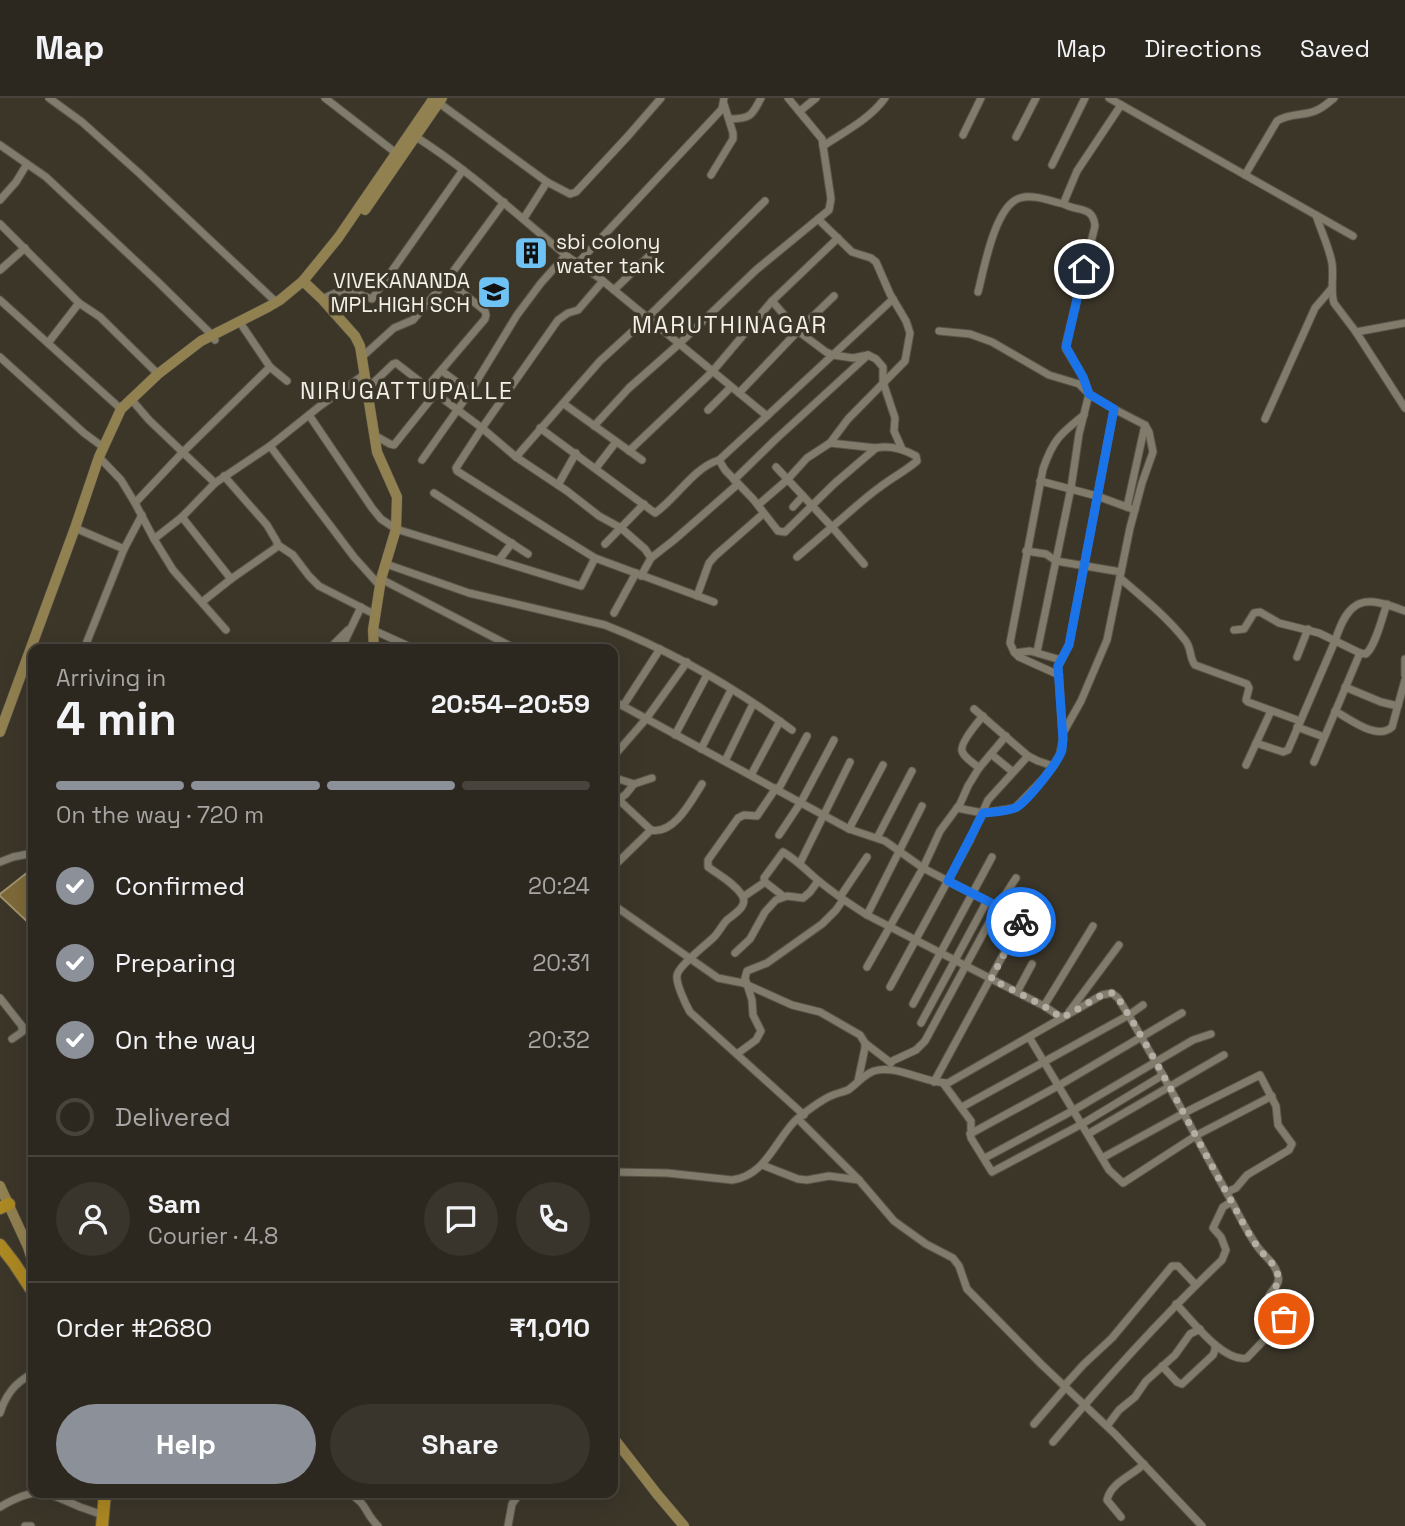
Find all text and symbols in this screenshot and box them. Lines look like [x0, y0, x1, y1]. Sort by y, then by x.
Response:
text: Map [35, 27, 104, 69]
text: Map [1056, 33, 1106, 64]
text: Directions [1144, 33, 1262, 64]
text: Saved [1300, 33, 1370, 64]
place label: sbi colony water tank [556, 228, 665, 279]
building icon: sbi colony water tank [512, 234, 550, 272]
pin [1054, 239, 1114, 299]
icon: home [1065, 250, 1103, 288]
place label: VIVEKANANDA MPL.HIGH SCH [330, 267, 470, 318]
school or university icon: VIVEKANANDA MPL.HIGH SCH [475, 273, 513, 311]
district label: MARUTHINAGAR [632, 310, 828, 340]
district label: NIRUGATTUPALLE [300, 376, 514, 406]
text: Arriving in [56, 663, 166, 693]
text: 20:54–20:59 [431, 687, 590, 721]
text: 4 min [56, 690, 177, 748]
text: On the way · 720 m [56, 800, 264, 830]
icon: check [56, 867, 94, 905]
text: Confirmed [115, 869, 245, 903]
text: 20:24 [528, 871, 590, 901]
courier [986, 887, 1056, 957]
icon: bike [1002, 903, 1040, 941]
icon: check [56, 944, 94, 982]
text: Preparing [115, 946, 236, 980]
text: 20:31 [532, 948, 590, 978]
icon: check [56, 1021, 94, 1059]
text: On the way [115, 1023, 256, 1057]
text: 20:32 [528, 1025, 590, 1055]
text: Delivered [115, 1100, 231, 1134]
button: person [56, 1182, 130, 1256]
button: chat [424, 1182, 498, 1256]
button: phone [516, 1182, 590, 1256]
text: Sam [148, 1187, 201, 1221]
text: Courier · 4.8 [148, 1221, 278, 1251]
pin [1254, 1289, 1314, 1349]
icon: bag [1265, 1300, 1303, 1338]
text: Order #2680 [56, 1311, 212, 1345]
text: ₹1,010 [509, 1311, 590, 1345]
button: Help [56, 1404, 316, 1484]
button: Share [330, 1404, 590, 1484]

